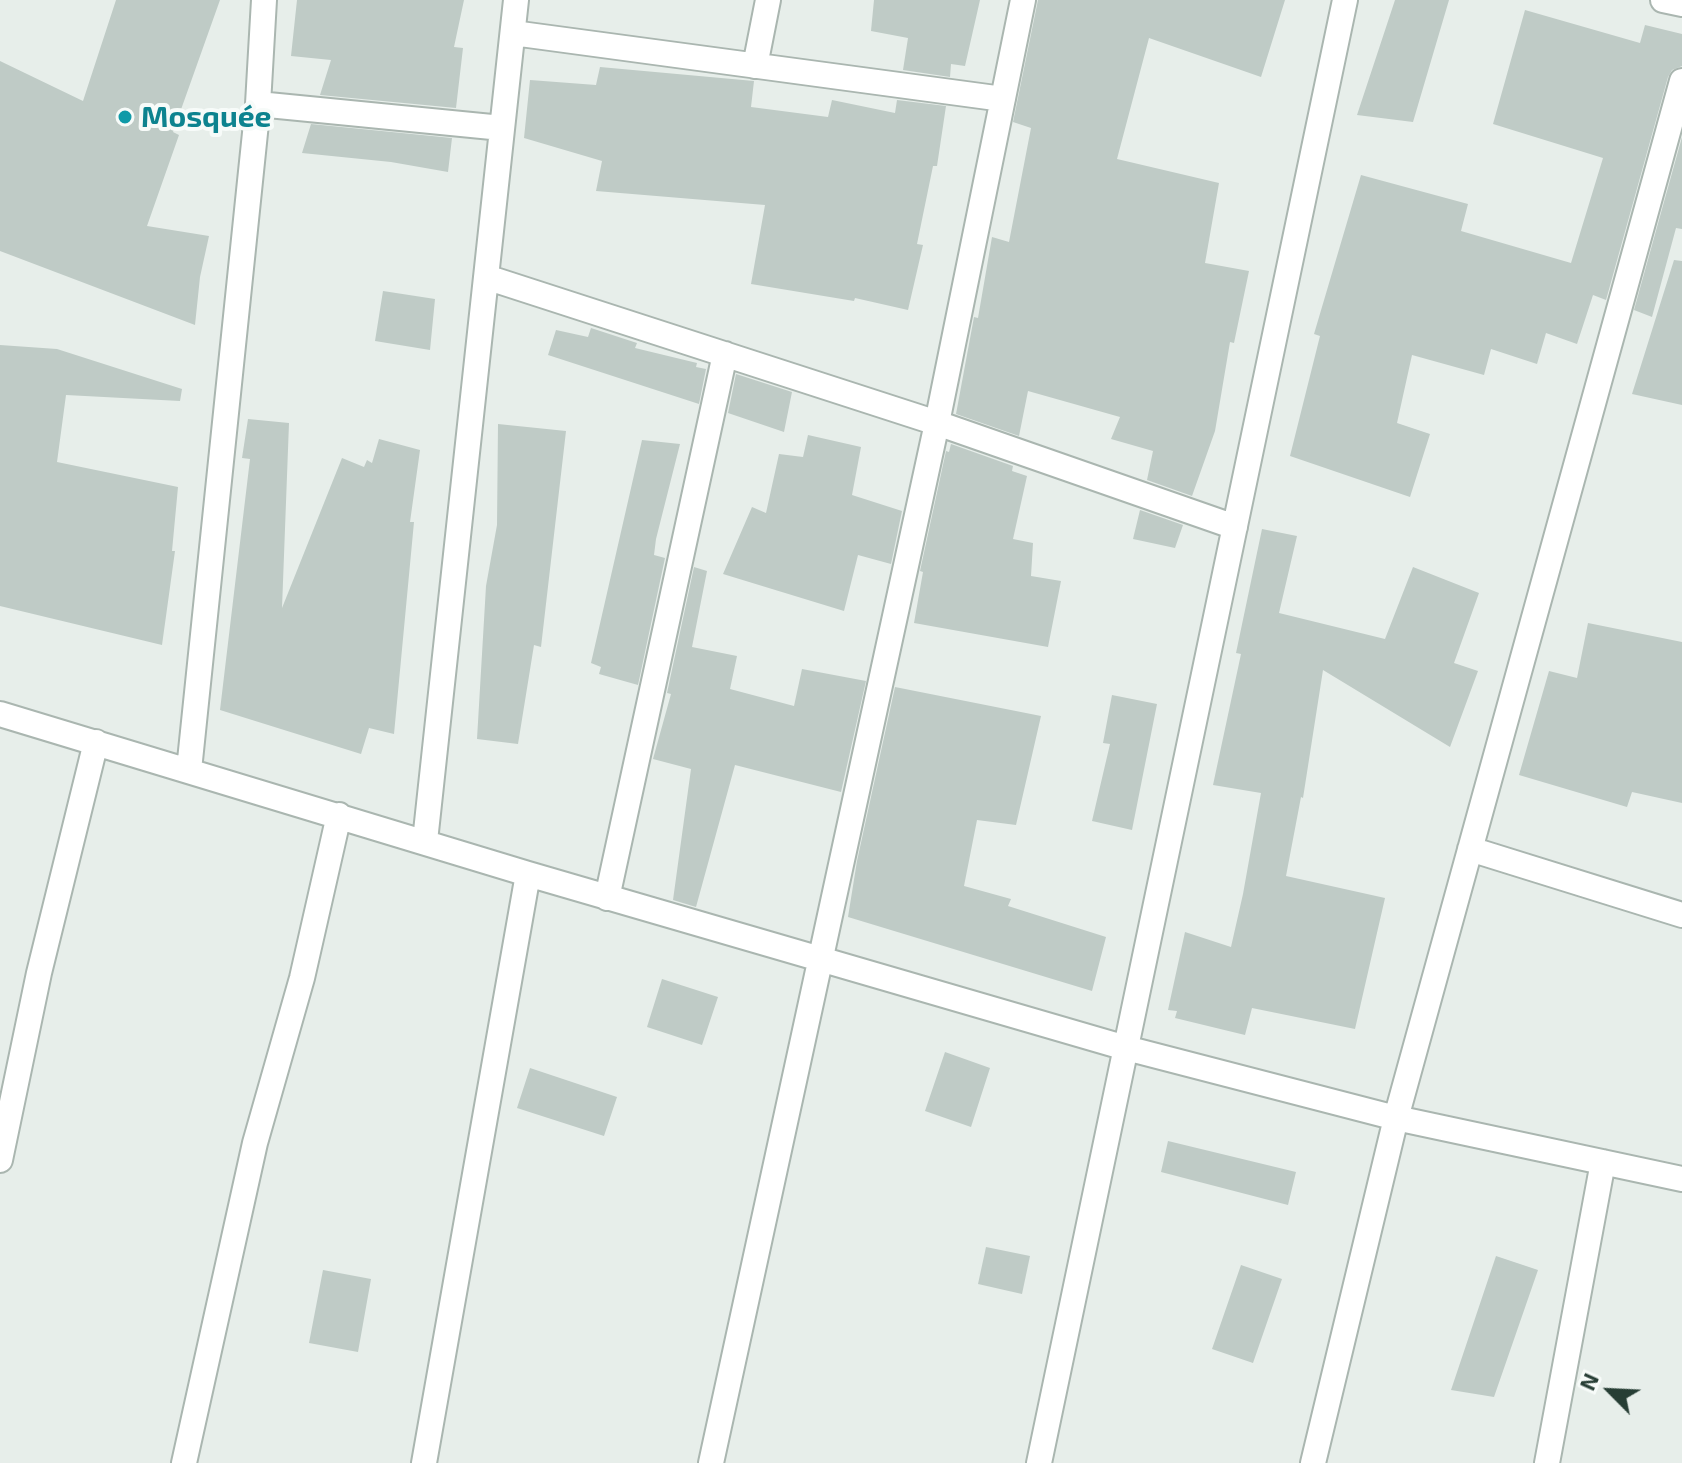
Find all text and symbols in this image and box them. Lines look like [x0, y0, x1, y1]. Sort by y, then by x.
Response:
place label: Mosquée [141, 99, 272, 135]
marker: Mosquée [116, 108, 134, 126]
north arrow [1570, 1351, 1650, 1431]
text: N [1573, 1369, 1603, 1394]

